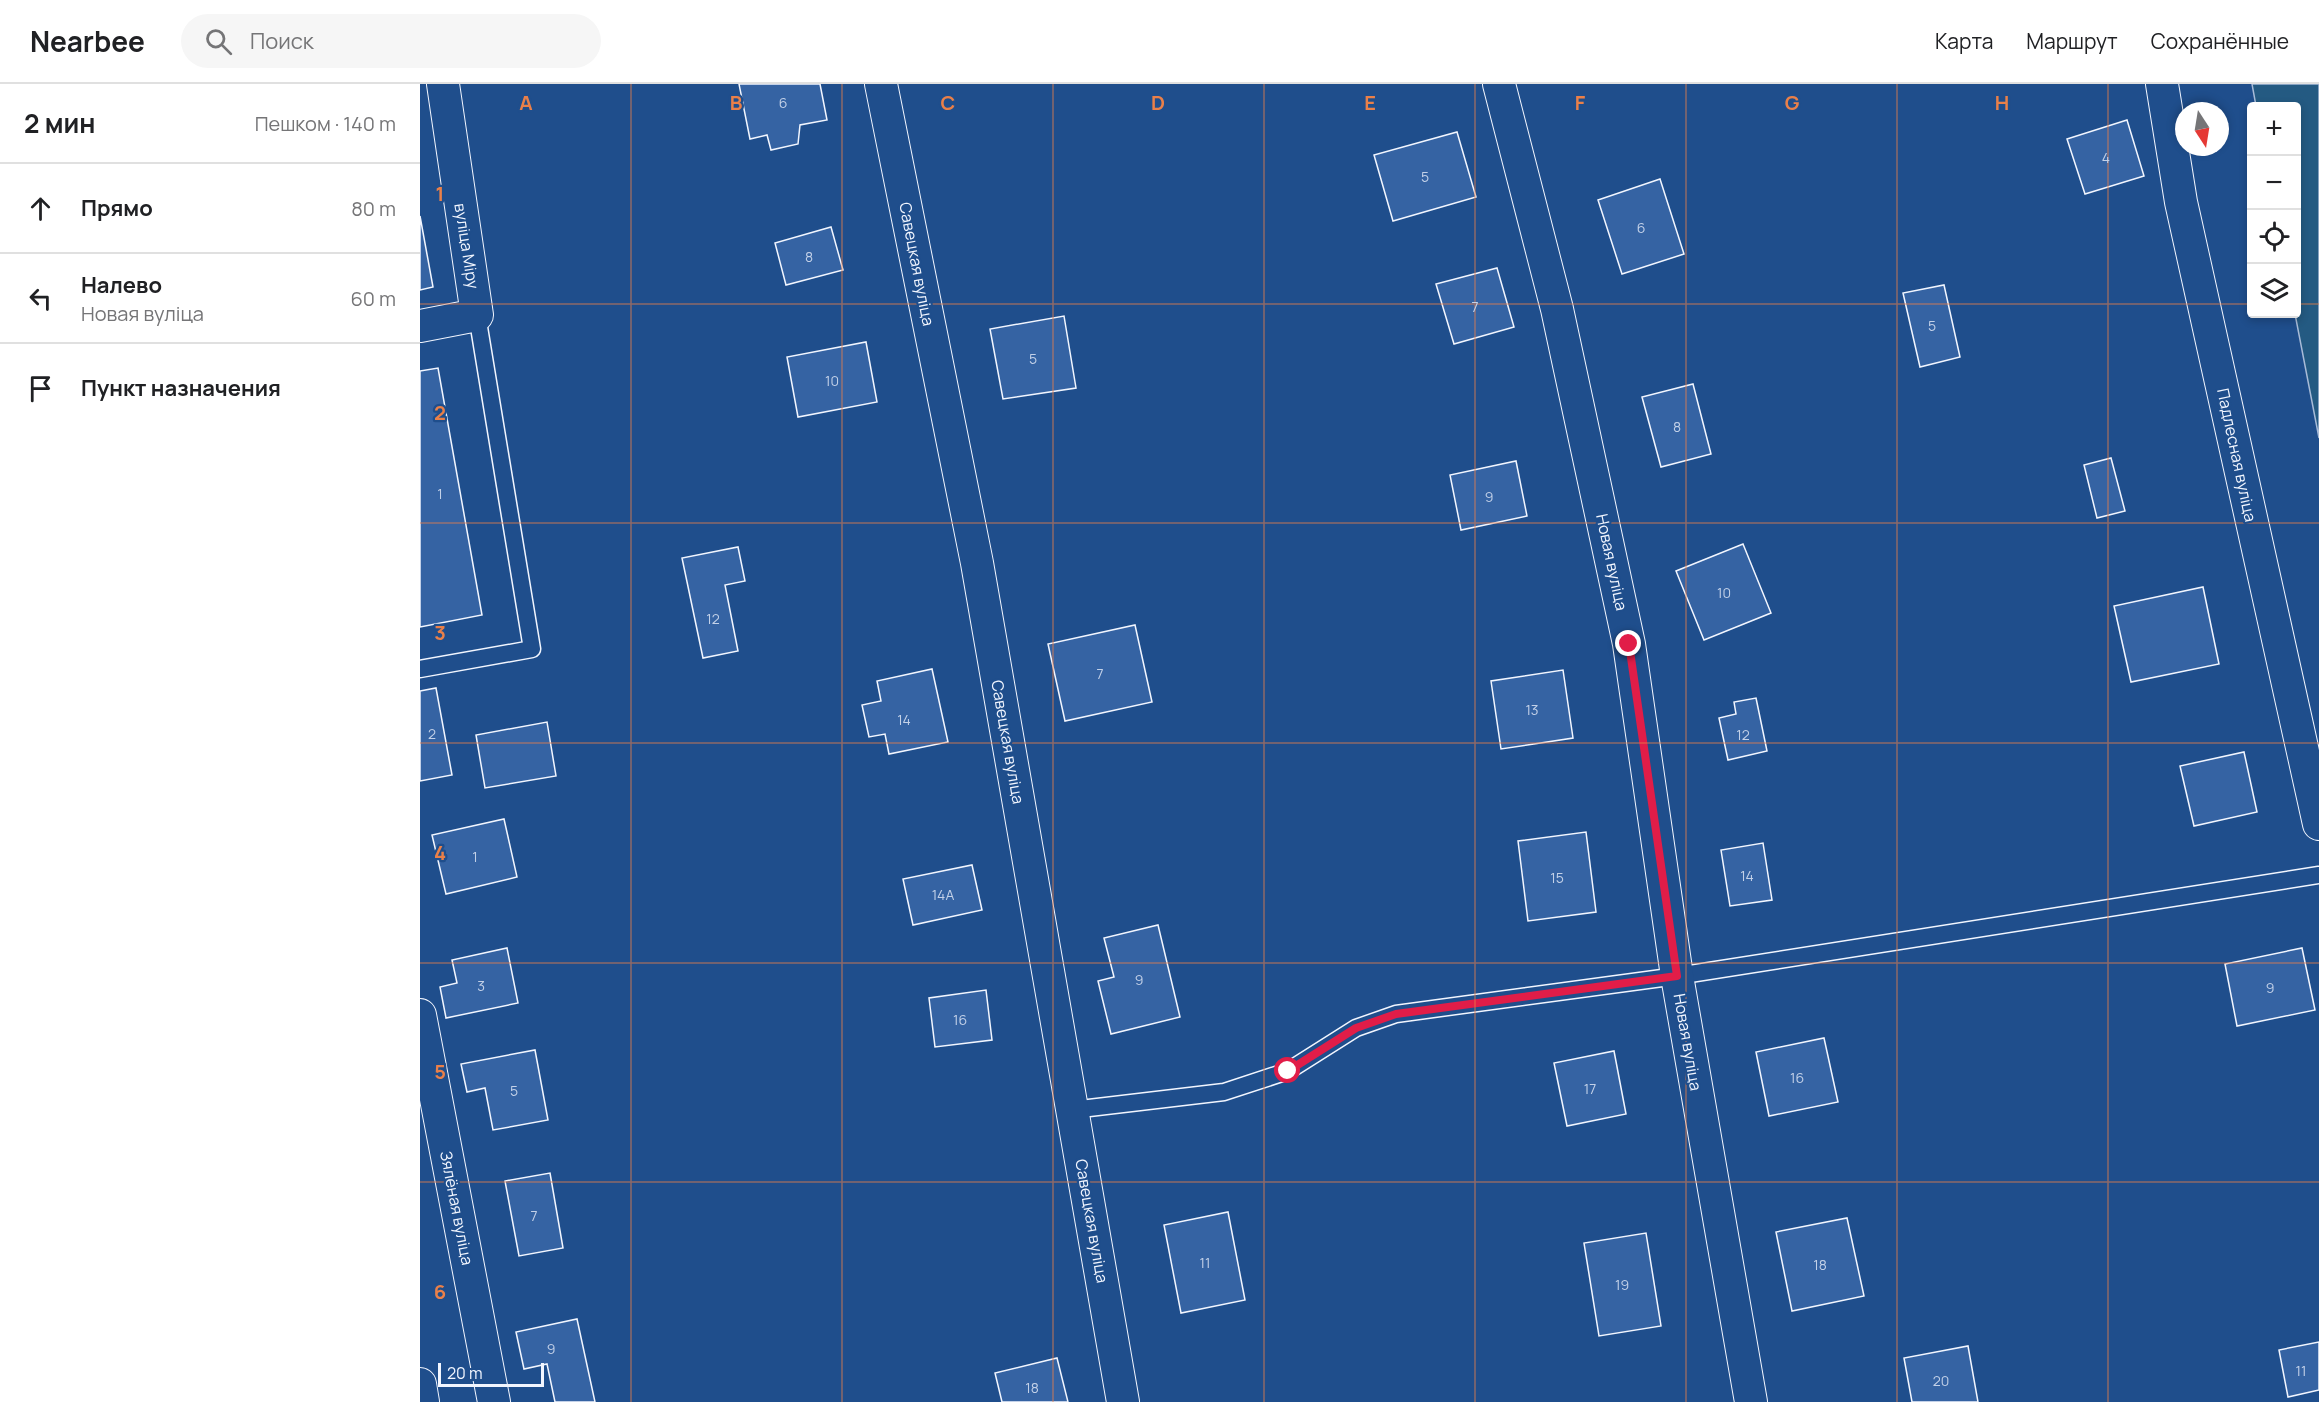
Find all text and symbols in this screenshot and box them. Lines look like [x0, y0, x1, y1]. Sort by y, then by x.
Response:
search box [181, 14, 601, 68]
text: Nearbee [30, 22, 145, 60]
icon: search [202, 25, 235, 58]
text: Поиск [250, 26, 314, 56]
text: Карта [1935, 27, 1993, 55]
text: Маршрут [2026, 27, 2118, 55]
text: Сохранённые [2151, 27, 2289, 55]
text: A [519, 89, 533, 116]
text: B [730, 89, 743, 116]
text: C [941, 89, 955, 116]
text: D [1151, 89, 1165, 116]
text: E [1364, 89, 1376, 116]
text: F [1575, 89, 1586, 116]
text: G [1785, 89, 1800, 116]
text: H [1995, 89, 2009, 116]
house number: 6 [779, 93, 787, 112]
north arrow [2175, 102, 2229, 156]
map controls [2247, 102, 2301, 318]
button: + [2247, 102, 2301, 156]
text: 2 мин [24, 105, 96, 141]
text: Пешком · 140 m [255, 110, 396, 137]
house number: 4 [2102, 148, 2110, 167]
button: − [2247, 156, 2301, 210]
house number: 5 [1421, 167, 1429, 186]
text: 1 [436, 180, 444, 207]
icon: ahead [24, 192, 57, 225]
text: Прямо [81, 193, 153, 223]
text: 80 m [351, 195, 396, 222]
street label: Савецкая вуліца [894, 200, 940, 328]
street label: вуліца Міру [449, 202, 485, 291]
button: locate [2247, 210, 2301, 264]
house number: 6 [1637, 218, 1645, 237]
house number: 8 [805, 247, 813, 266]
button: layers [2247, 264, 2301, 318]
text: Налево [81, 270, 162, 300]
icon: left [24, 282, 57, 315]
text: 60 m [350, 285, 396, 312]
house number: 7 [1471, 297, 1479, 316]
text: Новая вуліца [81, 300, 204, 327]
house number: 5 [1928, 316, 1936, 335]
house number: 5 [1029, 349, 1037, 368]
house number: 10 [825, 371, 839, 390]
icon: arrive [24, 372, 57, 405]
text: Пункт назначения [81, 373, 281, 403]
street label: Падлесная вуліца [2212, 386, 2262, 524]
text: 2 [434, 399, 446, 426]
house number: 8 [1673, 417, 1681, 436]
house number: 1 [437, 484, 443, 503]
house number: 9 [1485, 487, 1493, 506]
street label: Новая вуліца [1591, 512, 1633, 612]
house number: 10 [1717, 583, 1731, 602]
house number: 12 [706, 609, 720, 628]
text: 3 [434, 619, 446, 646]
route end [1615, 630, 1641, 656]
house number: 7 [1096, 664, 1104, 683]
street label: Савецкая вуліца [986, 678, 1030, 806]
house number: 13 [1525, 700, 1539, 719]
house number: 14 [897, 710, 911, 729]
house number: 2 [428, 724, 436, 743]
house number: 12 [1736, 725, 1750, 744]
text: 4 [434, 839, 446, 866]
house number: 1 [472, 847, 478, 866]
house number: 14 [1740, 866, 1754, 885]
house number: 15 [1550, 868, 1564, 887]
house number: 14А [932, 885, 954, 904]
house number: 9 [1135, 970, 1143, 989]
house number: 3 [477, 976, 485, 995]
house number: 9 [2266, 978, 2274, 997]
street label: Новая вуліца [1669, 992, 1707, 1092]
house number: 16 [953, 1010, 967, 1029]
route start [1274, 1057, 1300, 1083]
text: 5 [434, 1058, 446, 1085]
house number: 16 [1790, 1068, 1804, 1087]
house number: 17 [1584, 1079, 1596, 1098]
house number: 5 [510, 1081, 518, 1100]
street label: Зялёная вуліца [435, 1149, 479, 1267]
street label: Савецкая вуліца [1070, 1157, 1114, 1285]
house number: 7 [530, 1206, 538, 1225]
house number: 11 [1200, 1253, 1210, 1272]
house number: 18 [1813, 1255, 1827, 1274]
house number: 19 [1615, 1275, 1629, 1294]
text: 6 [434, 1278, 446, 1305]
house number: 9 [547, 1339, 555, 1358]
scale bar [438, 1360, 544, 1388]
house number: 11 [2296, 1361, 2306, 1380]
text: 20 m [447, 1362, 483, 1384]
house number: 20 [1933, 1371, 1949, 1390]
house number: 18 [1025, 1378, 1039, 1397]

